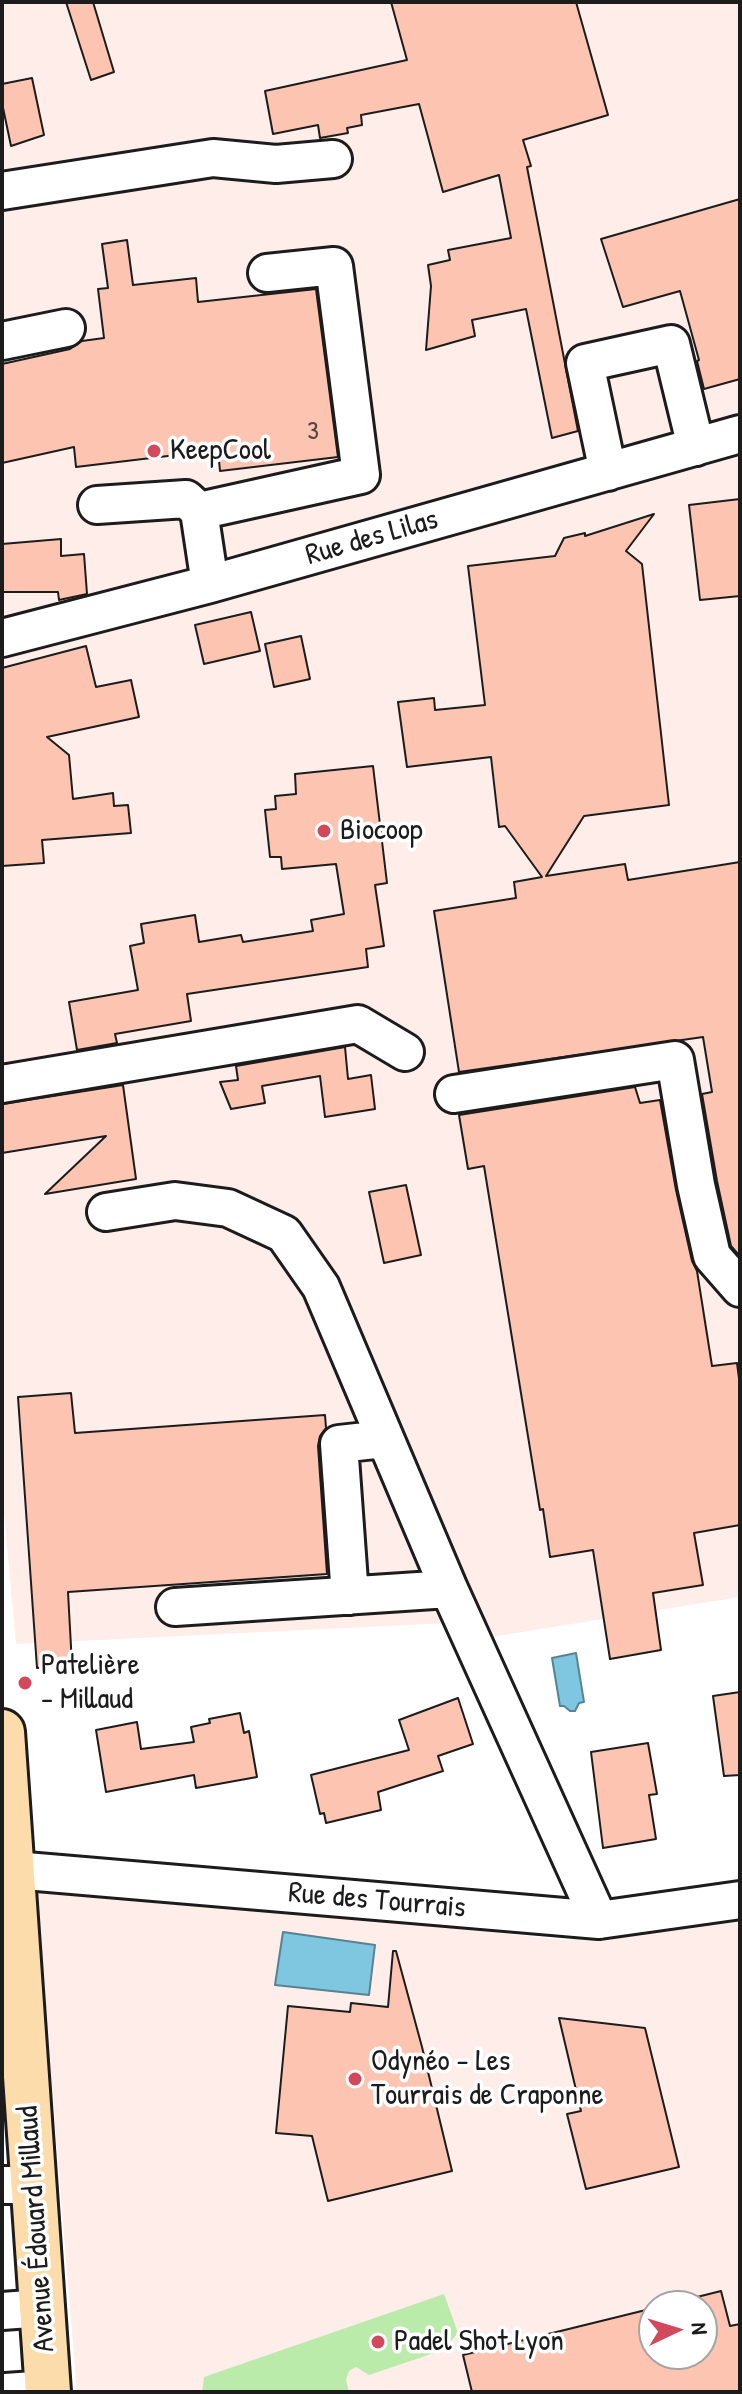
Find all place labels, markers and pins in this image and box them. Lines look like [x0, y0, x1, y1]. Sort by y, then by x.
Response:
place label: KeepCool [170, 433, 271, 469]
marker: KeepCool [145, 442, 163, 460]
place label: Biocoop [340, 813, 423, 849]
marker: Biocoop [315, 822, 333, 840]
place label: Patelière - Millaud [41, 1648, 140, 1718]
marker: Patelière - Millaud [16, 1674, 34, 1692]
place label: Odynéo - Les Tourrais de Craponne [371, 2044, 603, 2114]
marker: Odynéo - Les Tourrais de Craponne [346, 2070, 364, 2088]
place label: Padel Shot Lyon [394, 2324, 564, 2360]
marker: Padel Shot Lyon [369, 2333, 387, 2351]

